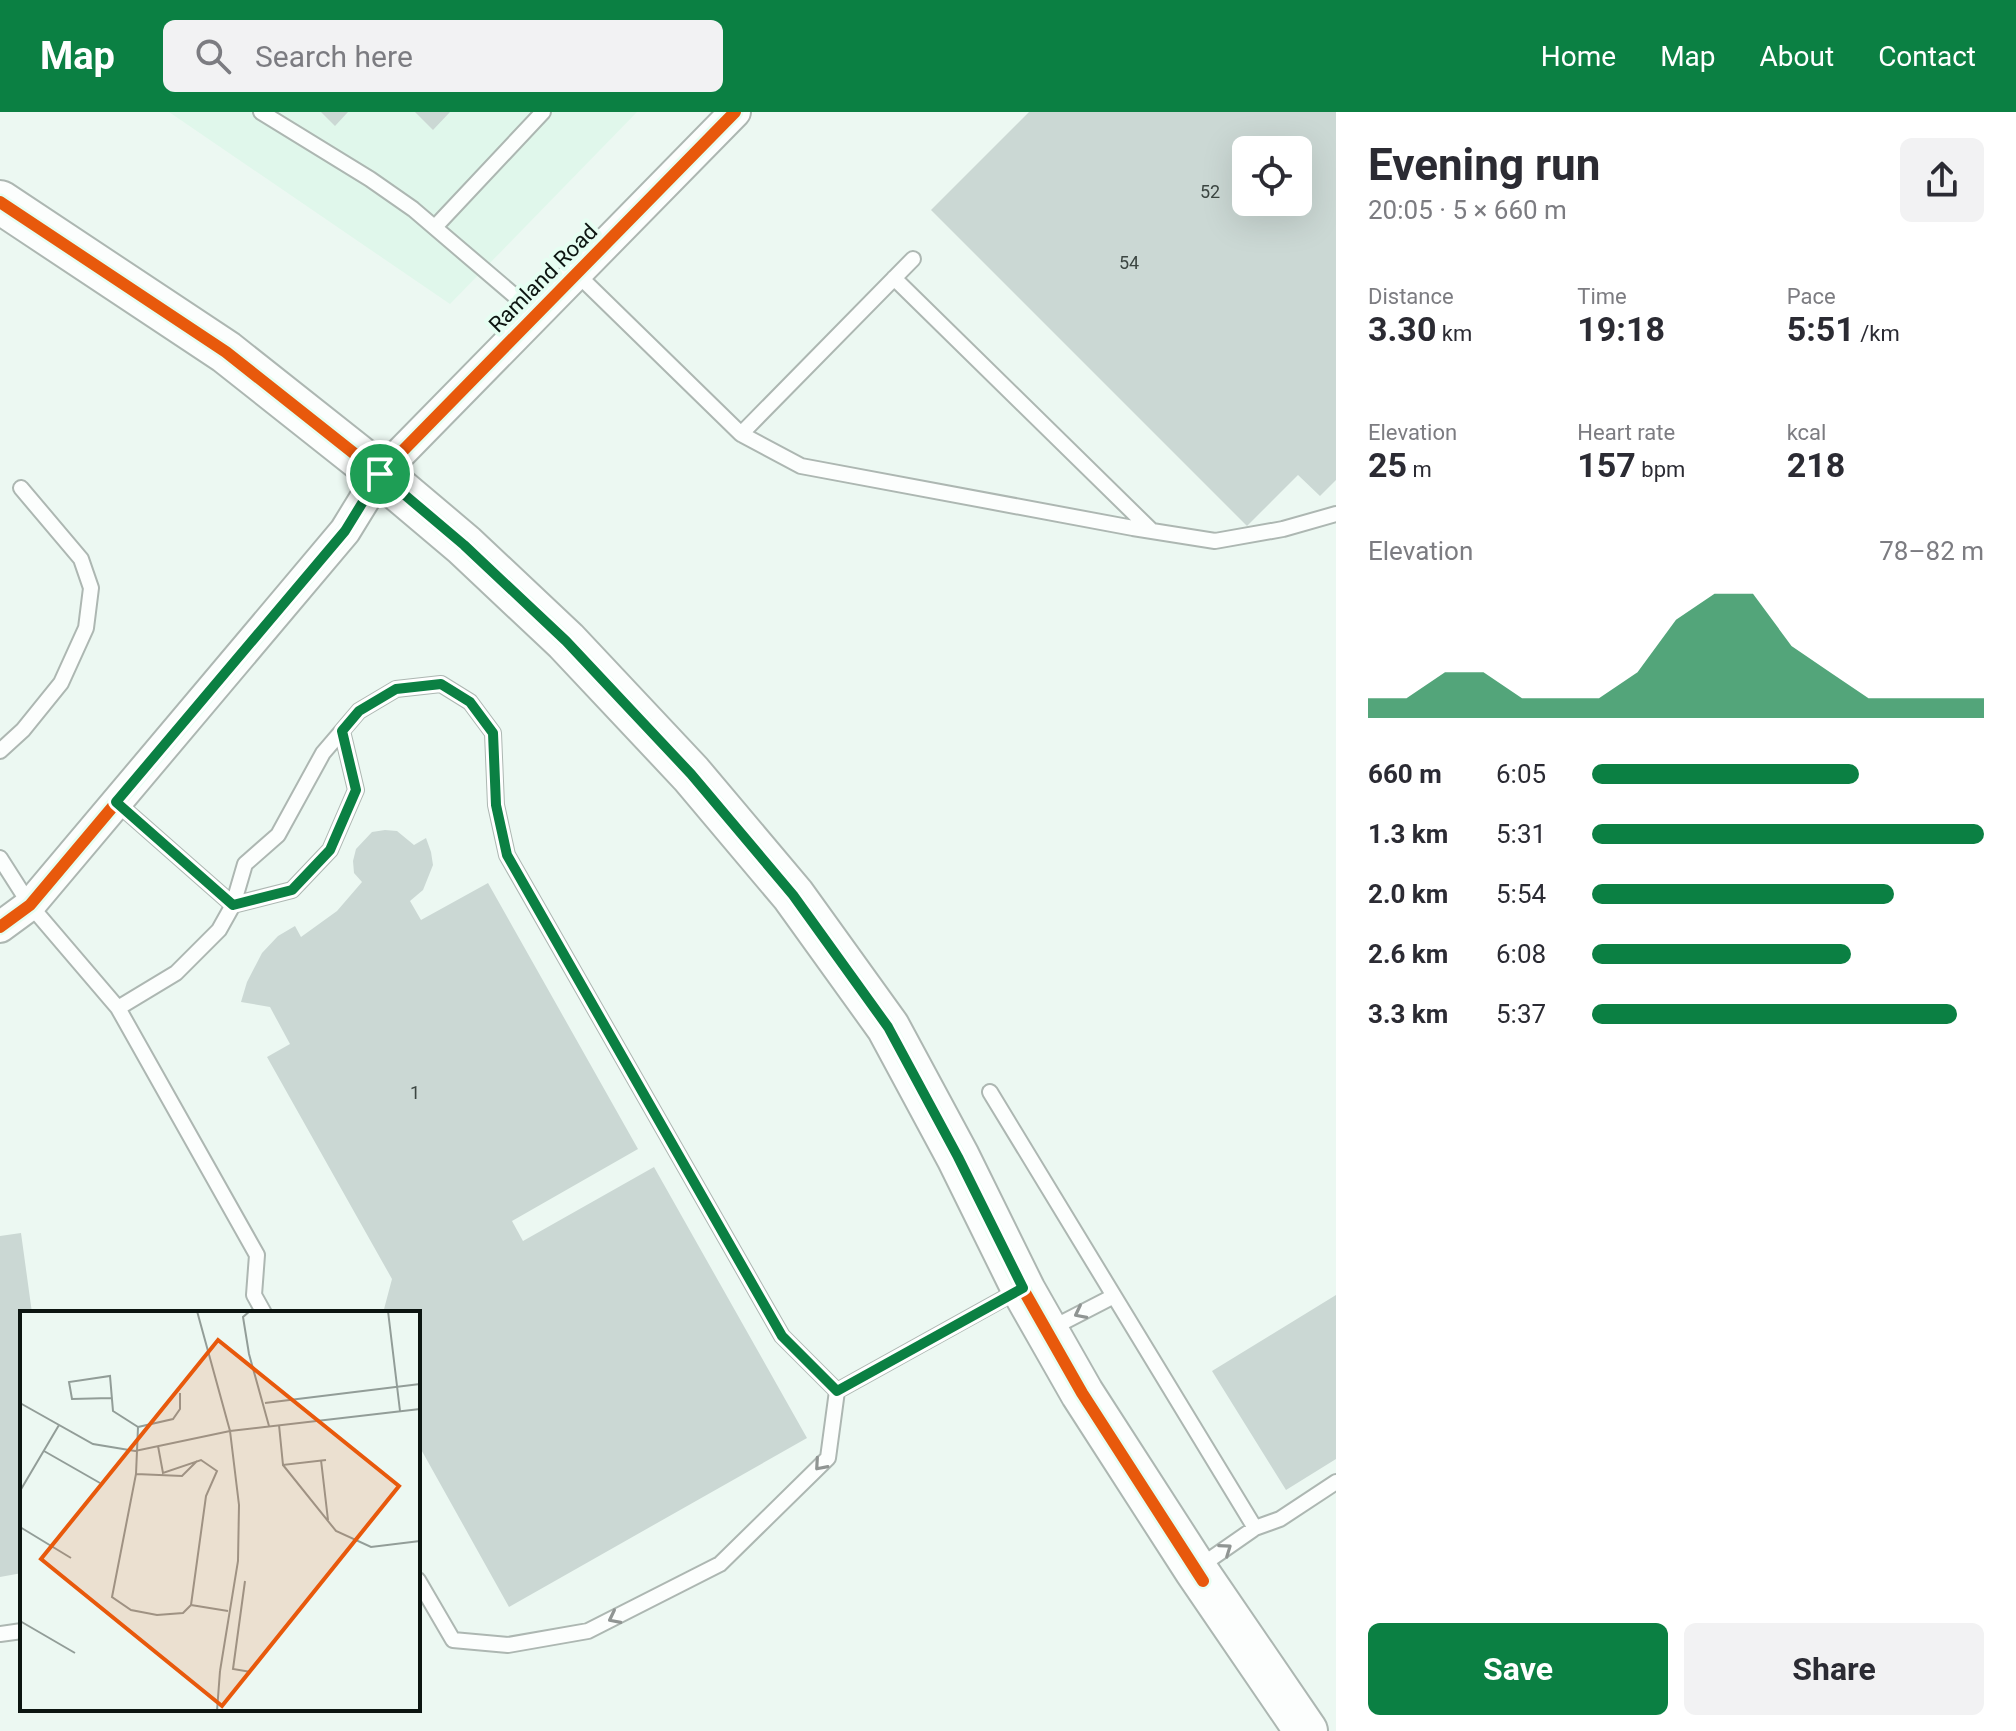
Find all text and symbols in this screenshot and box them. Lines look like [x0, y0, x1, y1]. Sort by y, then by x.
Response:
search box [163, 20, 723, 92]
text: Map [40, 34, 115, 78]
icon: search [191, 34, 235, 78]
text: Search here [255, 39, 413, 74]
text: Home [1541, 40, 1616, 73]
text: Map [1660, 40, 1716, 73]
text: About [1760, 40, 1834, 73]
text: Contact [1878, 40, 1976, 73]
map controls [1232, 136, 1312, 216]
button: locate [1232, 136, 1312, 216]
button: share [1900, 138, 1984, 222]
text: Evening run [1368, 139, 1600, 191]
house number: 52 [1200, 181, 1220, 202]
text: 20:05 · 5 × 660 m [1368, 195, 1567, 225]
street label: Ramland Road [484, 219, 602, 337]
house number: 54 [1119, 252, 1139, 273]
text: Distance [1368, 284, 1454, 309]
text: Time [1577, 284, 1627, 309]
text: Pace [1787, 284, 1836, 309]
text: 3.30 [1368, 309, 1436, 349]
text: 19:18 [1577, 309, 1665, 349]
text: 5:51 [1787, 309, 1855, 349]
text: km [1436, 321, 1472, 346]
text: /km [1855, 321, 1900, 346]
text: Elevation [1368, 420, 1457, 445]
text: Heart rate [1577, 420, 1675, 445]
text: kcal [1787, 420, 1826, 445]
pin [346, 440, 414, 508]
text: 25 [1368, 445, 1407, 485]
text: 157 [1577, 445, 1636, 485]
text: 218 [1787, 445, 1845, 485]
icon: arrive [358, 452, 402, 496]
text: m [1407, 457, 1432, 482]
text: bpm [1636, 457, 1685, 482]
text: Elevation [1368, 536, 1473, 566]
text: 78–82 m [1879, 536, 1984, 566]
text: 660 m [1368, 759, 1442, 789]
text: 6:05 [1496, 759, 1546, 789]
text: 1.3 km [1368, 819, 1448, 849]
text: 5:31 [1496, 819, 1546, 849]
text: 2.0 km [1368, 879, 1448, 909]
text: 5:54 [1496, 879, 1546, 909]
text: 2.6 km [1368, 939, 1448, 969]
text: 6:08 [1496, 939, 1546, 969]
text: 3.3 km [1368, 999, 1448, 1029]
text: 5:37 [1496, 999, 1546, 1029]
house number: 1 [410, 1082, 420, 1103]
one-way arrow [1074, 1304, 1088, 1319]
inset map [20, 1311, 420, 1711]
one-way arrow [815, 1455, 830, 1470]
one-way arrow [1217, 1544, 1231, 1559]
one-way arrow [607, 1608, 622, 1623]
button: Save [1368, 1623, 1668, 1715]
button: Share [1684, 1623, 1984, 1715]

